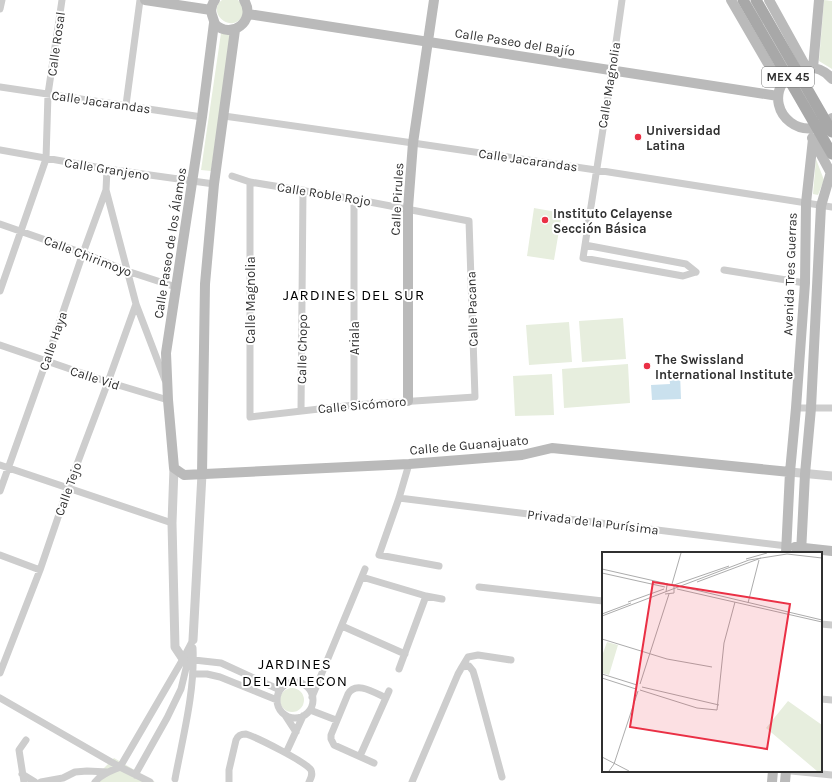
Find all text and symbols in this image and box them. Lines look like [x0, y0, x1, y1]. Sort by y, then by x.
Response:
street label: Calle Rosal [44, 11, 68, 77]
street label: Calle Paseo del Bajío [454, 25, 576, 59]
street label: Calle Magnolia [595, 41, 623, 129]
road number: MEX 45 [762, 67, 814, 87]
street label: Calle Jacarandas [51, 88, 152, 116]
place label: Universidad Latina [646, 123, 721, 153]
marker: Universidad Latina [633, 132, 643, 142]
street label: Calle Jacarandas [478, 146, 579, 174]
street label: Calle Granjeno [63, 155, 151, 183]
street label: Calle Pirules [388, 162, 406, 236]
street label: Calle Paseo de los Álamos [149, 166, 189, 320]
street label: Calle Roble Rojo [276, 179, 372, 209]
place label: Instituto Celayense Sección Básica [553, 206, 672, 236]
street label: Avenida Tres Guerras [780, 212, 800, 336]
marker: Instituto Celayense Sección Básica [540, 215, 550, 225]
street label: Calle Chirimoyo [42, 232, 134, 280]
street label: Calle Magnolia [243, 256, 258, 344]
street label: Calle Pacana [463, 271, 481, 347]
district label: JARDINES DEL SUR [283, 286, 425, 304]
street label: Calle Haya [36, 310, 70, 372]
street label: Calle Chopo [294, 314, 310, 384]
street label: Ariala [347, 321, 362, 355]
place label: The Swissland International Institute [655, 352, 793, 382]
marker: The Swissland International Institute [642, 361, 652, 371]
street label: Calle Vid [68, 363, 122, 393]
street label: Calle Sicómoro [317, 394, 407, 416]
street label: Calle de Guanajuato [409, 432, 529, 458]
street label: Calle Tejo [51, 460, 85, 518]
street label: Privada de la Purísima [526, 506, 660, 538]
inset map [602, 552, 822, 772]
district label: JARDINES DEL MALECON [242, 655, 348, 690]

